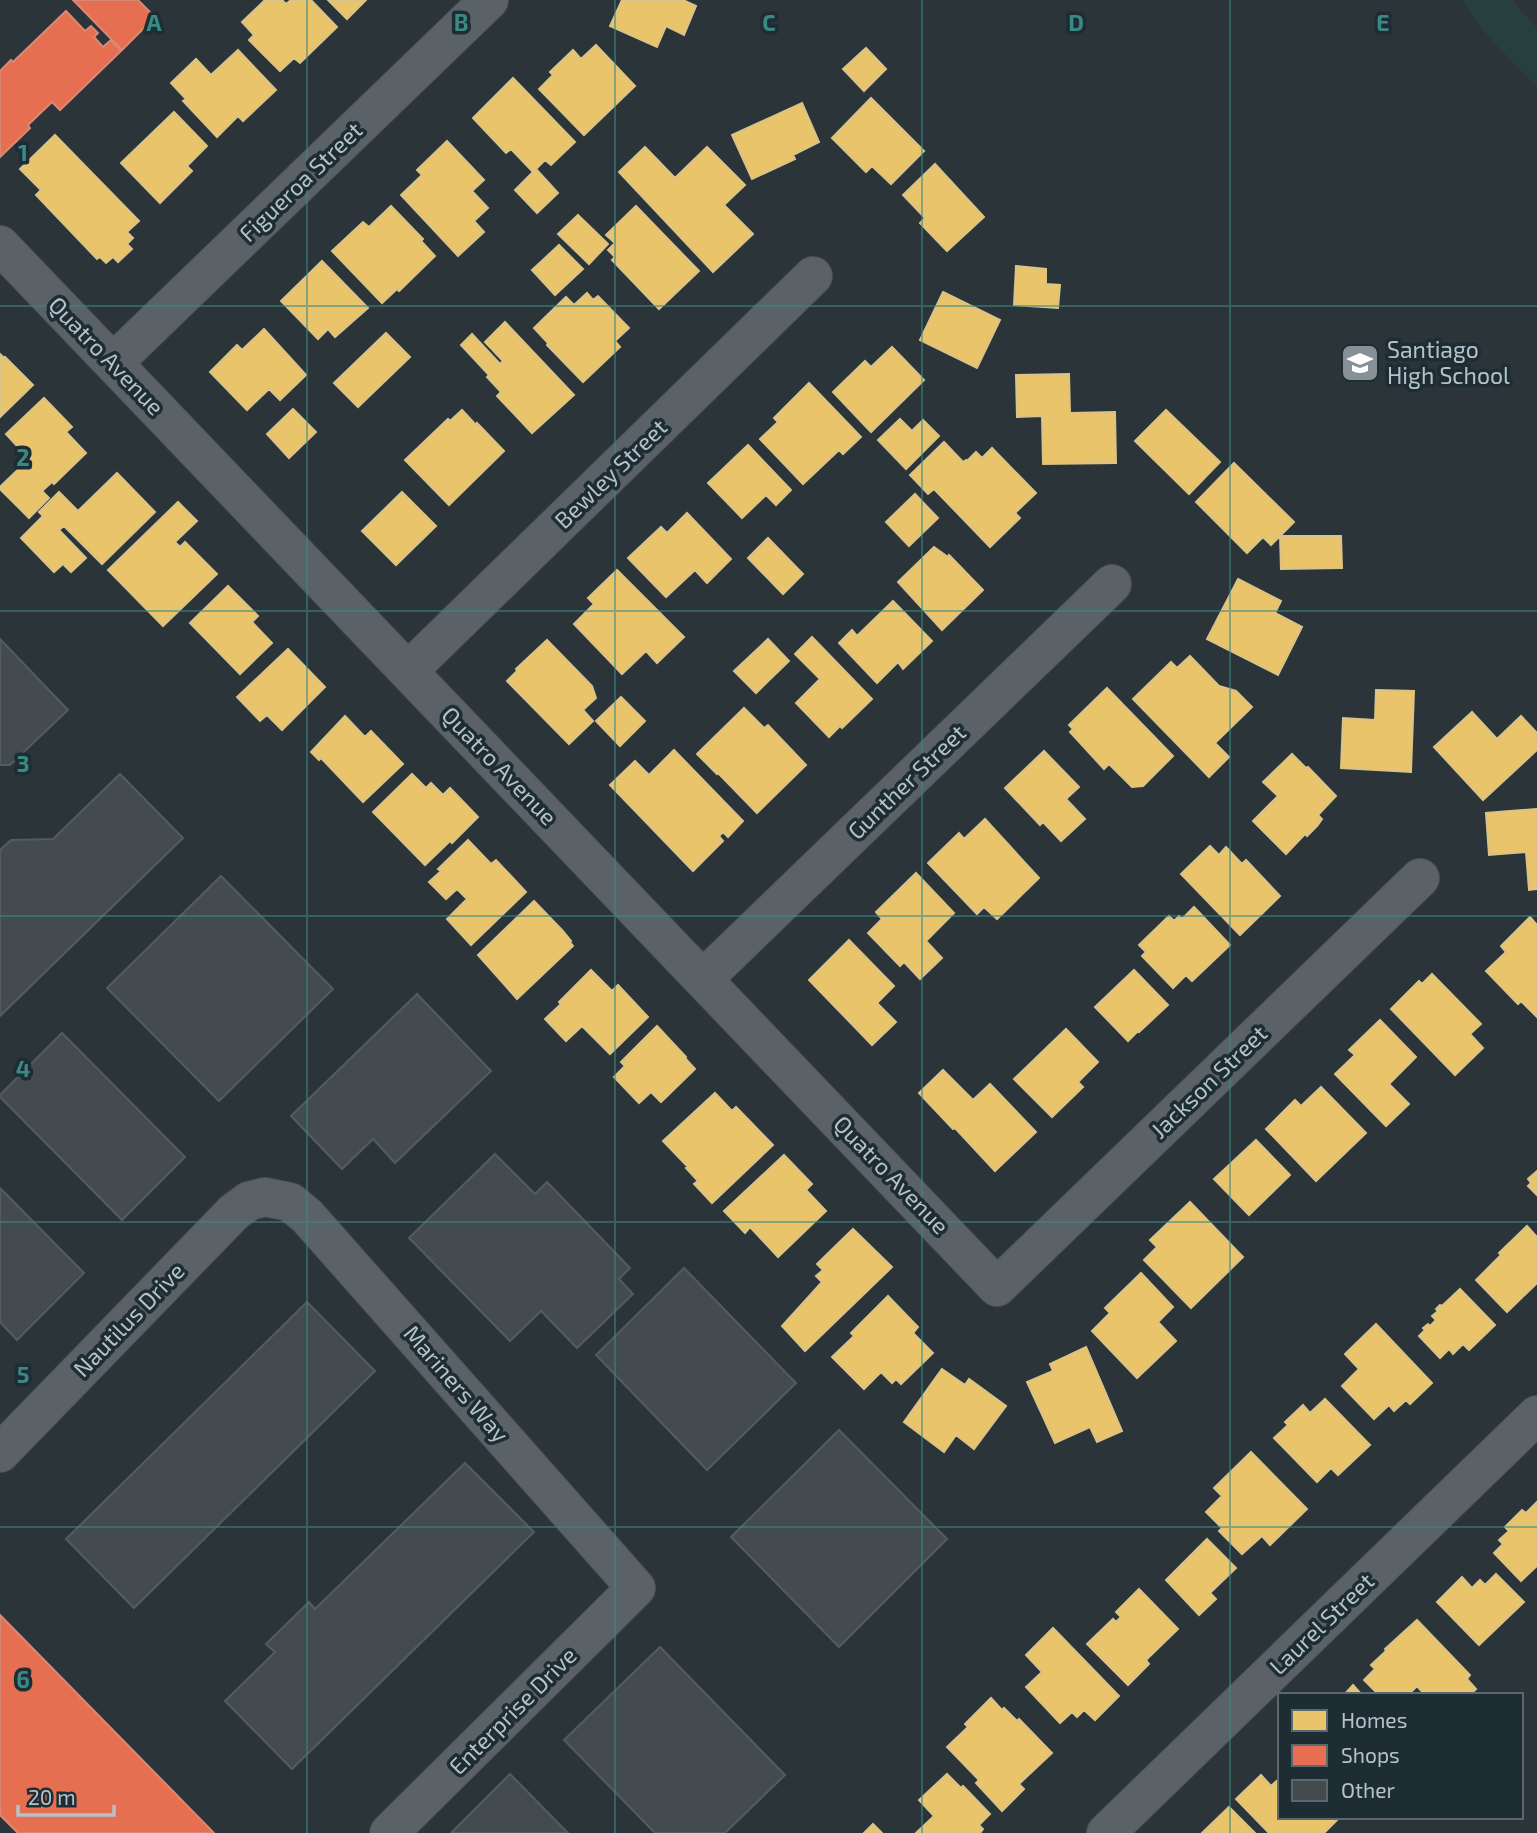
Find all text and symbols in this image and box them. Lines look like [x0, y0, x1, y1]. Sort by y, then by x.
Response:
text: A [146, 8, 162, 36]
text: B [454, 8, 468, 36]
text: C [762, 8, 776, 36]
text: D [1068, 8, 1084, 36]
text: E [1376, 8, 1390, 36]
street label: Figueroa Street [233, 115, 368, 247]
text: 1 [18, 138, 28, 166]
street label: Quatro Avenue [43, 290, 170, 420]
place label: Santiago High School [1387, 335, 1510, 389]
school or university icon: Santiago High School [1339, 342, 1381, 384]
street label: Bewley Street [548, 413, 672, 534]
text: 2 [16, 443, 30, 471]
street label: Quatro Avenue [436, 700, 563, 830]
street label: Gunther Street [841, 718, 971, 845]
text: 3 [16, 749, 30, 777]
street label: Jackson Street [1144, 1019, 1272, 1144]
text: 4 [16, 1054, 30, 1082]
street label: Quatro Avenue [828, 1109, 955, 1239]
street label: Nautilus Drive [67, 1256, 190, 1382]
street label: Mariners Way [398, 1319, 515, 1447]
text: 5 [17, 1360, 29, 1388]
street label: Laurel Street [1263, 1566, 1379, 1680]
street label: Enterprise Drive [443, 1641, 582, 1780]
text: 6 [16, 1665, 30, 1693]
legend [1278, 1693, 1523, 1819]
text: Homes [1341, 1707, 1407, 1732]
text: Shops [1341, 1742, 1400, 1767]
scale bar [18, 1773, 114, 1817]
text: Other [1341, 1777, 1396, 1802]
text: 20 m [28, 1784, 76, 1809]

